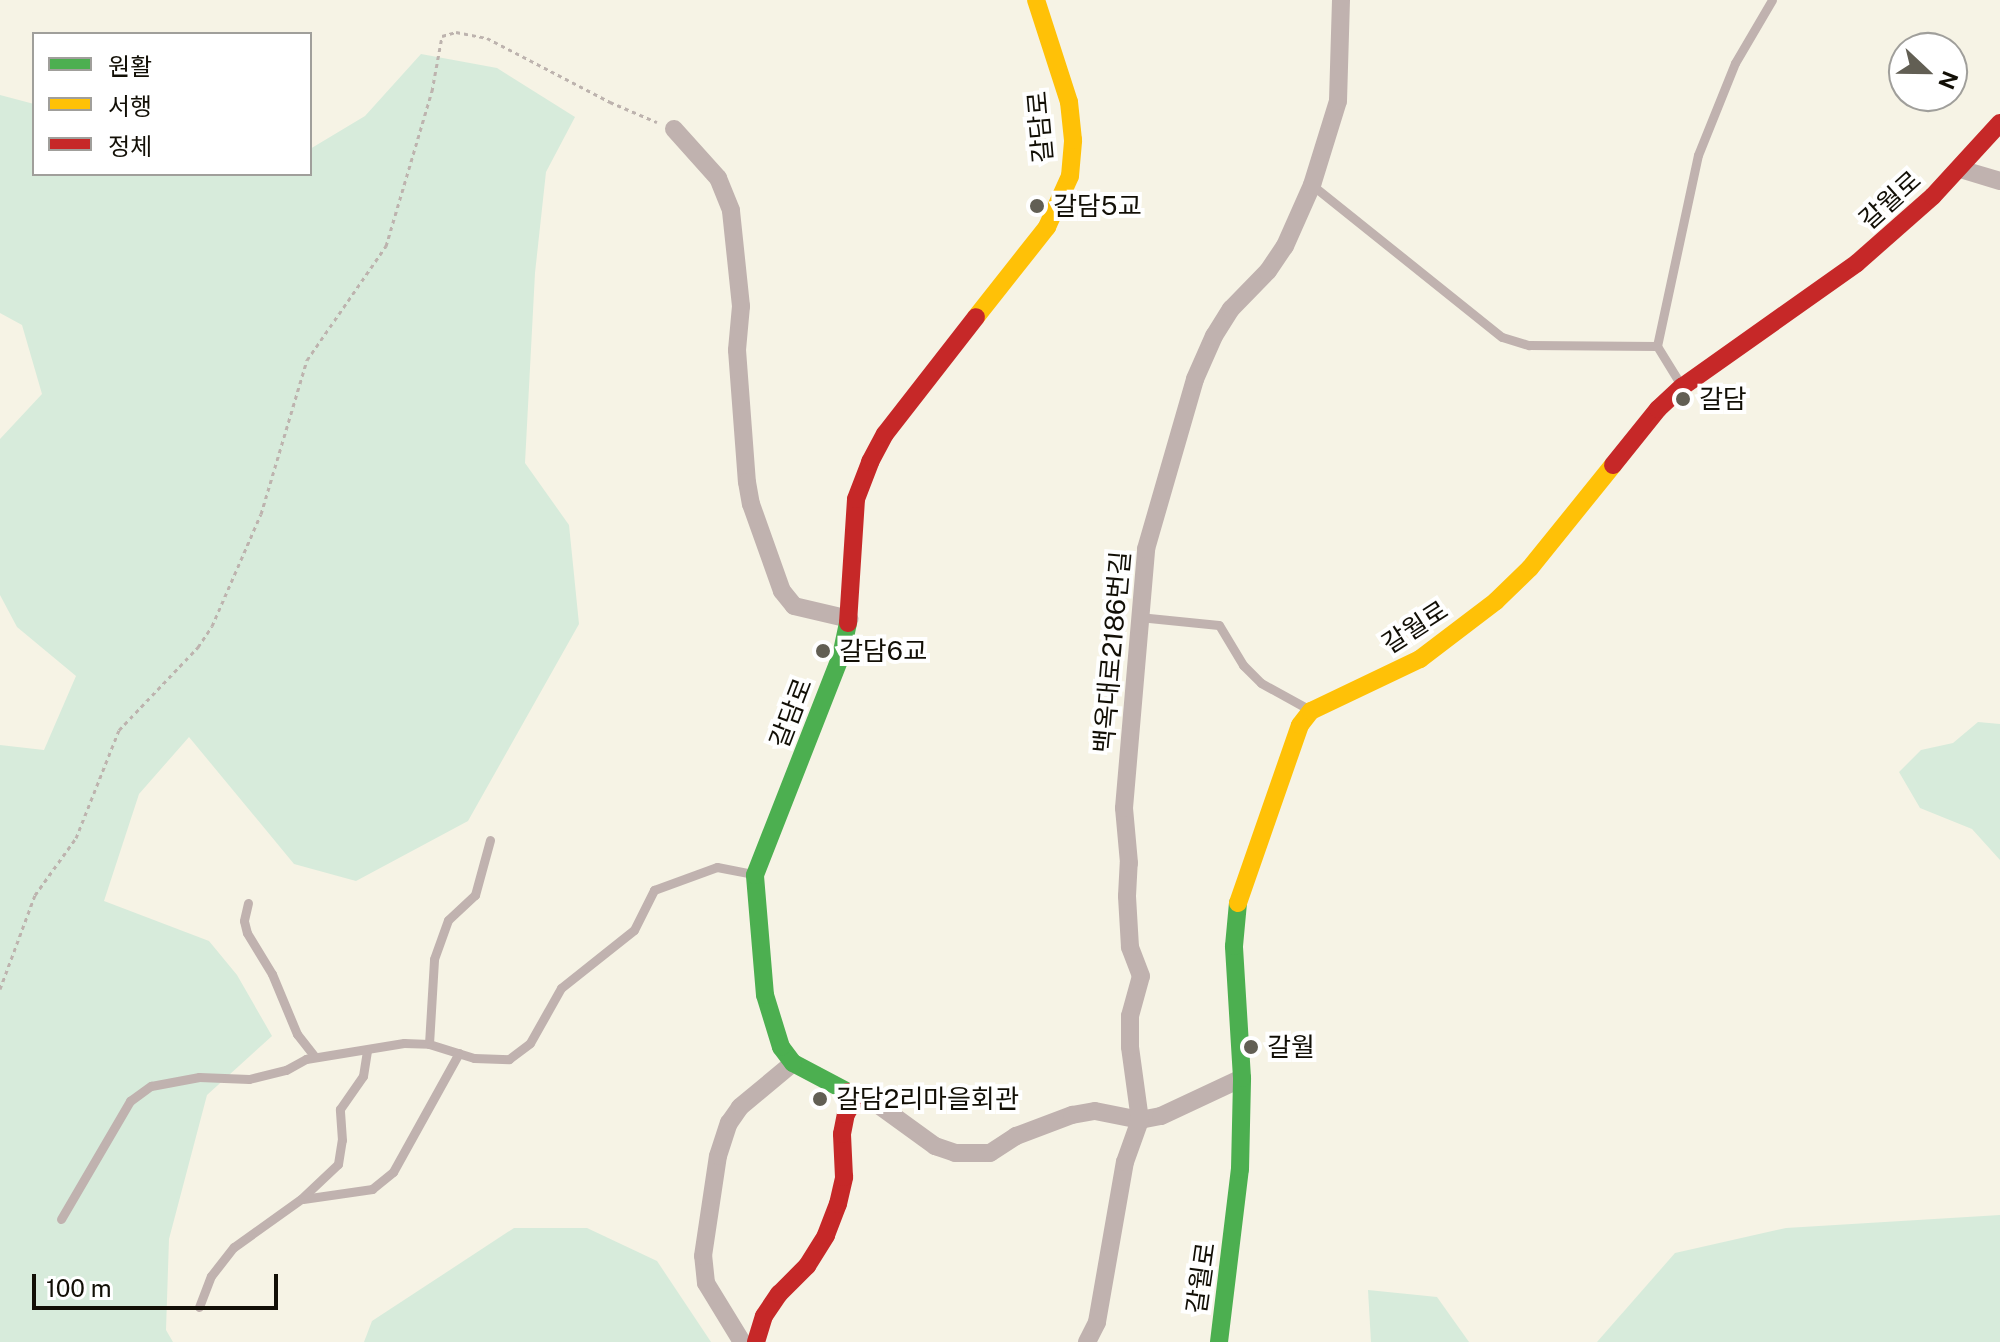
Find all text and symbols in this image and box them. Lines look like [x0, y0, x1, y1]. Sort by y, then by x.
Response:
legend [32, 32, 312, 176]
north arrow [1888, 32, 1968, 112]
text: 원활 [108, 52, 152, 80]
text: N [1933, 67, 1964, 93]
street label: 갈담로 [1021, 90, 1059, 164]
text: 서행 [108, 92, 152, 120]
text: 정체 [108, 132, 152, 160]
street label: 갈월로 [1853, 164, 1927, 236]
place label: 갈담5교 [1053, 190, 1141, 222]
marker: 갈담5교 [1028, 197, 1046, 215]
place label: 갈담 [1699, 383, 1747, 415]
marker: 갈담 [1674, 390, 1692, 408]
street label: 백옥대로2186번길 [1088, 550, 1136, 754]
street label: 갈월로 [1376, 594, 1454, 660]
place label: 갈담6교 [839, 635, 927, 667]
marker: 갈담6교 [814, 642, 832, 660]
street label: 갈담로 [764, 674, 818, 752]
place label: 갈월 [1267, 1031, 1315, 1063]
marker: 갈월 [1242, 1038, 1260, 1056]
place label: 갈담2리마을회관 [836, 1083, 1019, 1115]
marker: 갈담2리마을회관 [811, 1090, 829, 1108]
street label: 갈월로 [1181, 1240, 1221, 1316]
scale bar [36, 1258, 282, 1308]
text: 100 m [46, 1274, 112, 1302]

